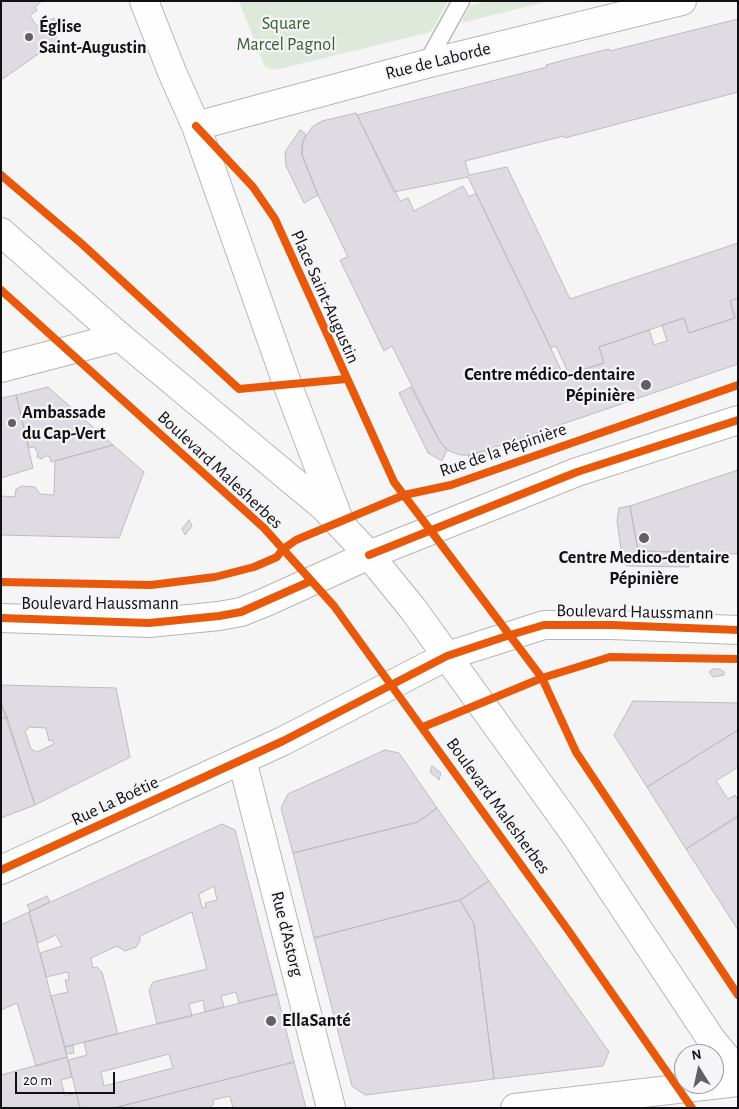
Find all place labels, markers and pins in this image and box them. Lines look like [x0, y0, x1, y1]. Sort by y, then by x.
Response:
place label: Église Saint-Augustin [39, 16, 147, 58]
marker: Église Saint-Augustin [23, 31, 35, 43]
place label: Centre médico-dentaire Pépinière [464, 364, 635, 406]
marker: Centre médico-dentaire Pépinière [639, 378, 653, 392]
place label: Ambassade du Cap-Vert [22, 402, 106, 444]
marker: Ambassade du Cap-Vert [6, 417, 18, 429]
marker: Centre Medico-dentaire Pépinière [637, 531, 651, 545]
place label: Centre Medico-dentaire Pépinière [559, 547, 729, 590]
place label: EllaSanté [282, 1010, 351, 1032]
marker: EllaSanté [264, 1014, 278, 1028]

